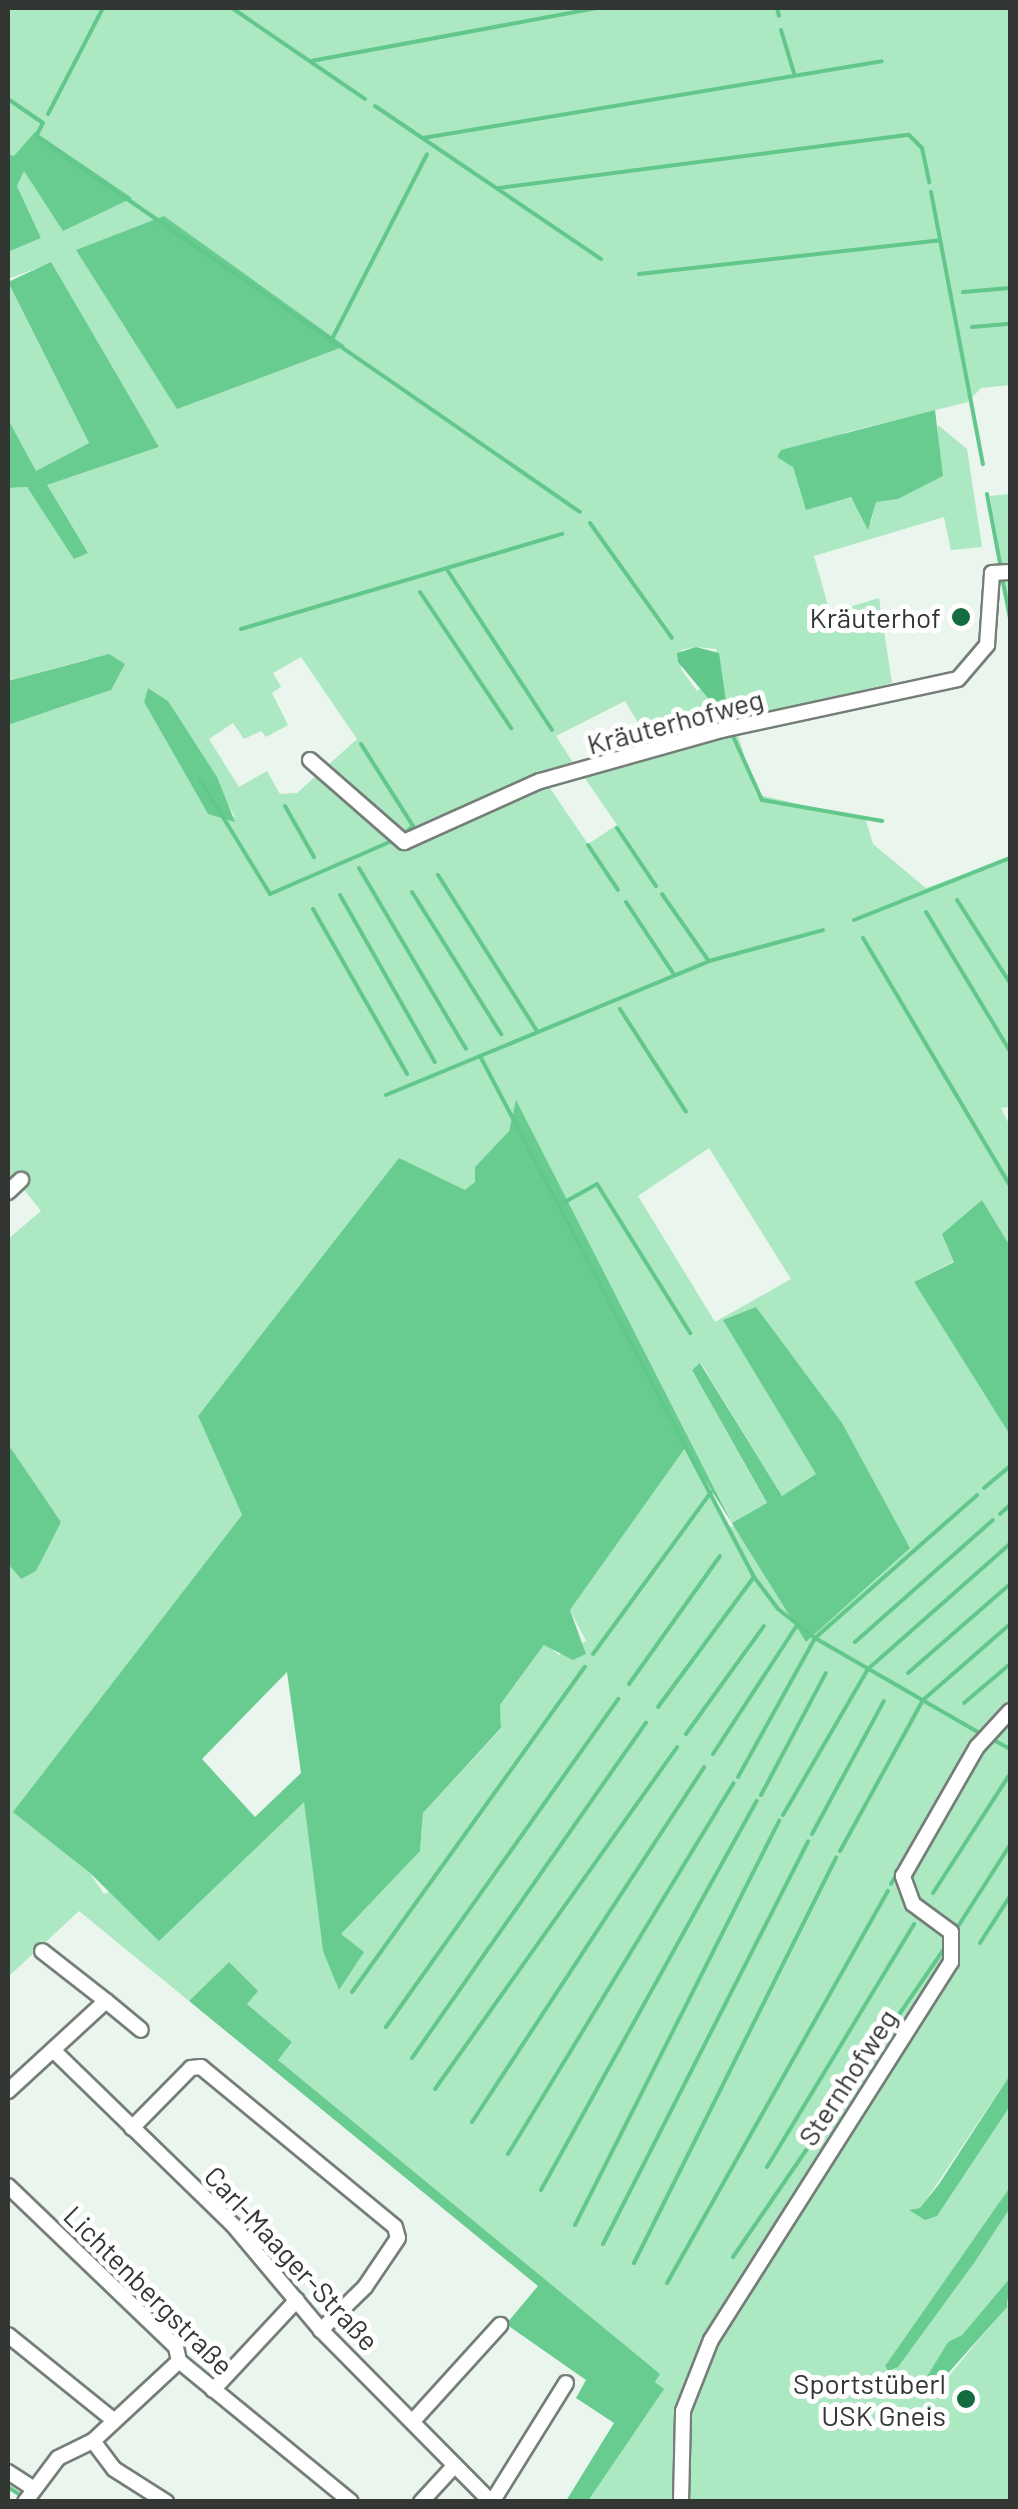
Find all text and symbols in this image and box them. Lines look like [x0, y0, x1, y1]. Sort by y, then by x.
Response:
place label: Kräuterhof [810, 600, 941, 634]
marker: Kräuterhof [950, 606, 972, 628]
street label: Kräuterhofweg [583, 681, 767, 761]
street label: Sternhofweg [790, 2002, 904, 2152]
street label: Carl-Maager-Straße [198, 2159, 386, 2357]
street label: Lichtenbergstraße [57, 2198, 241, 2382]
place label: Sportstüberl USK Gneis [793, 2366, 946, 2432]
marker: Sportstüberl USK Gneis [955, 2388, 977, 2410]

